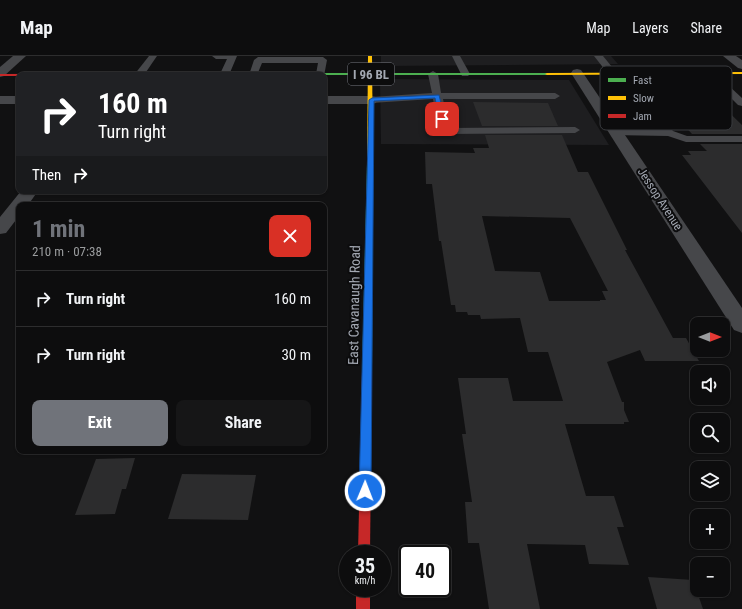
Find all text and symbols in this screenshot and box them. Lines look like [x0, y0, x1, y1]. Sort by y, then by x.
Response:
text: Map [20, 16, 53, 39]
text: Map [586, 20, 610, 36]
text: Layers [632, 20, 669, 36]
text: Share [691, 20, 722, 36]
road number: I 96 BL [348, 63, 394, 85]
legend [600, 66, 732, 130]
text: Fast [633, 74, 652, 87]
text: 160 m [98, 87, 168, 120]
icon: right [32, 88, 84, 140]
text: Slow [633, 92, 654, 105]
pin [425, 102, 459, 136]
icon: arrive [431, 108, 453, 130]
text: Jam [633, 110, 652, 123]
text: Turn right [98, 121, 166, 142]
icon: right [69, 164, 91, 186]
street label: Jessop Avenue [635, 165, 686, 233]
text: Then [32, 166, 61, 184]
text: 1 min [32, 215, 85, 243]
button: close [269, 215, 311, 257]
text: 210 m · 07:38 [32, 244, 102, 259]
street label: East Cavanaugh Road [345, 245, 363, 365]
icon: right [32, 288, 54, 310]
text: Turn right [66, 290, 125, 308]
text: 160 m [274, 290, 311, 308]
north arrow [690, 317, 730, 357]
map controls [690, 317, 730, 597]
icon: right [32, 344, 54, 366]
text: Turn right [66, 346, 125, 364]
text: 30 m [281, 346, 311, 364]
button: sound [690, 365, 730, 405]
button: Exit [32, 400, 168, 446]
button: Share [176, 400, 311, 446]
button: search [690, 413, 730, 453]
button: layers [690, 461, 730, 501]
position arrow [344, 470, 386, 512]
button: + [690, 509, 730, 549]
speed limit sign: 40 [399, 545, 451, 597]
text: 35 [355, 554, 375, 578]
button: − [690, 557, 730, 597]
text: km/h [355, 575, 375, 586]

